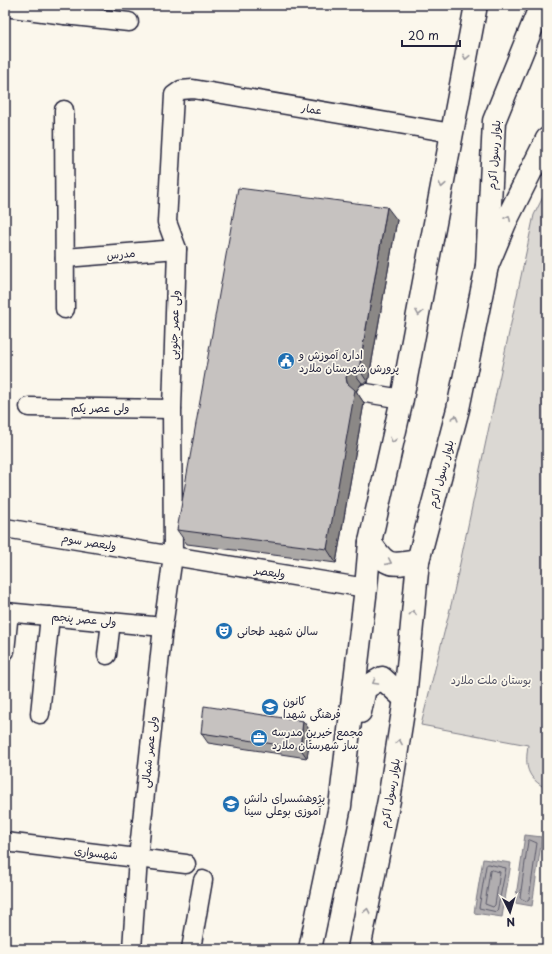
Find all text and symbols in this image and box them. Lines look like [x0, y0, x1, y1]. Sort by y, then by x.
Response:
scale bar [402, 22, 460, 48]
text: 20 m [408, 26, 439, 44]
one-way arrow [462, 54, 471, 60]
street label: عمار [299, 98, 324, 119]
street label: بلوار رسول اکرم [483, 119, 505, 191]
one-way arrow [438, 182, 447, 188]
one-way arrow [503, 214, 511, 222]
street label: مدرس [106, 244, 136, 263]
street label: ولی عصر جنوبی [164, 290, 183, 360]
one-way arrow [415, 310, 423, 316]
place label: اداره آموزش و پرورش شهرستان ملارد [298, 346, 399, 376]
public building icon: اداره آموزش و پرورش شهرستان ملارد [276, 351, 296, 371]
street label: ولی عصر یکم [71, 399, 129, 417]
one-way arrow [451, 414, 459, 421]
one-way arrow [390, 437, 398, 443]
street label: بلوار رسول اکرم [423, 438, 459, 510]
street label: ولیعصر سوم [60, 529, 118, 555]
one-way arrow [385, 557, 393, 565]
street label: ولیعصر [252, 561, 287, 582]
street label: ولی عصر پنجم [51, 607, 117, 631]
one-way arrow [408, 610, 417, 616]
theatre icon: سالن شهید طحانی [214, 621, 234, 641]
place label: سالن شهید طحانی [237, 622, 318, 639]
park label: بوستان ملت ملارد [451, 671, 531, 688]
one-way arrow [372, 678, 379, 685]
place label: کانون فرهنگی شهدا [283, 692, 341, 722]
school or university icon: کانون فرهنگی شهدا [260, 697, 280, 717]
street label: ولی عصر شمالی [136, 715, 161, 789]
place label: مجمع خیرین مدرسه ساز شهرستان ملارد [272, 723, 363, 753]
office icon: مجمع خیرین مدرسه ساز شهرستان ملارد [249, 728, 269, 748]
one-way arrow [394, 739, 403, 745]
street label: بلوار رسول اکرم [375, 757, 405, 829]
place label: پژوهشسرای دانش آموزی بوعلی سینا [244, 789, 325, 819]
school or university icon: پژوهشسرای دانش آموزی بوعلی سینا [221, 794, 241, 814]
street label: شهسواری [73, 841, 119, 864]
north arrow [490, 892, 530, 932]
one-way arrow [362, 908, 370, 914]
text: N [506, 914, 516, 931]

